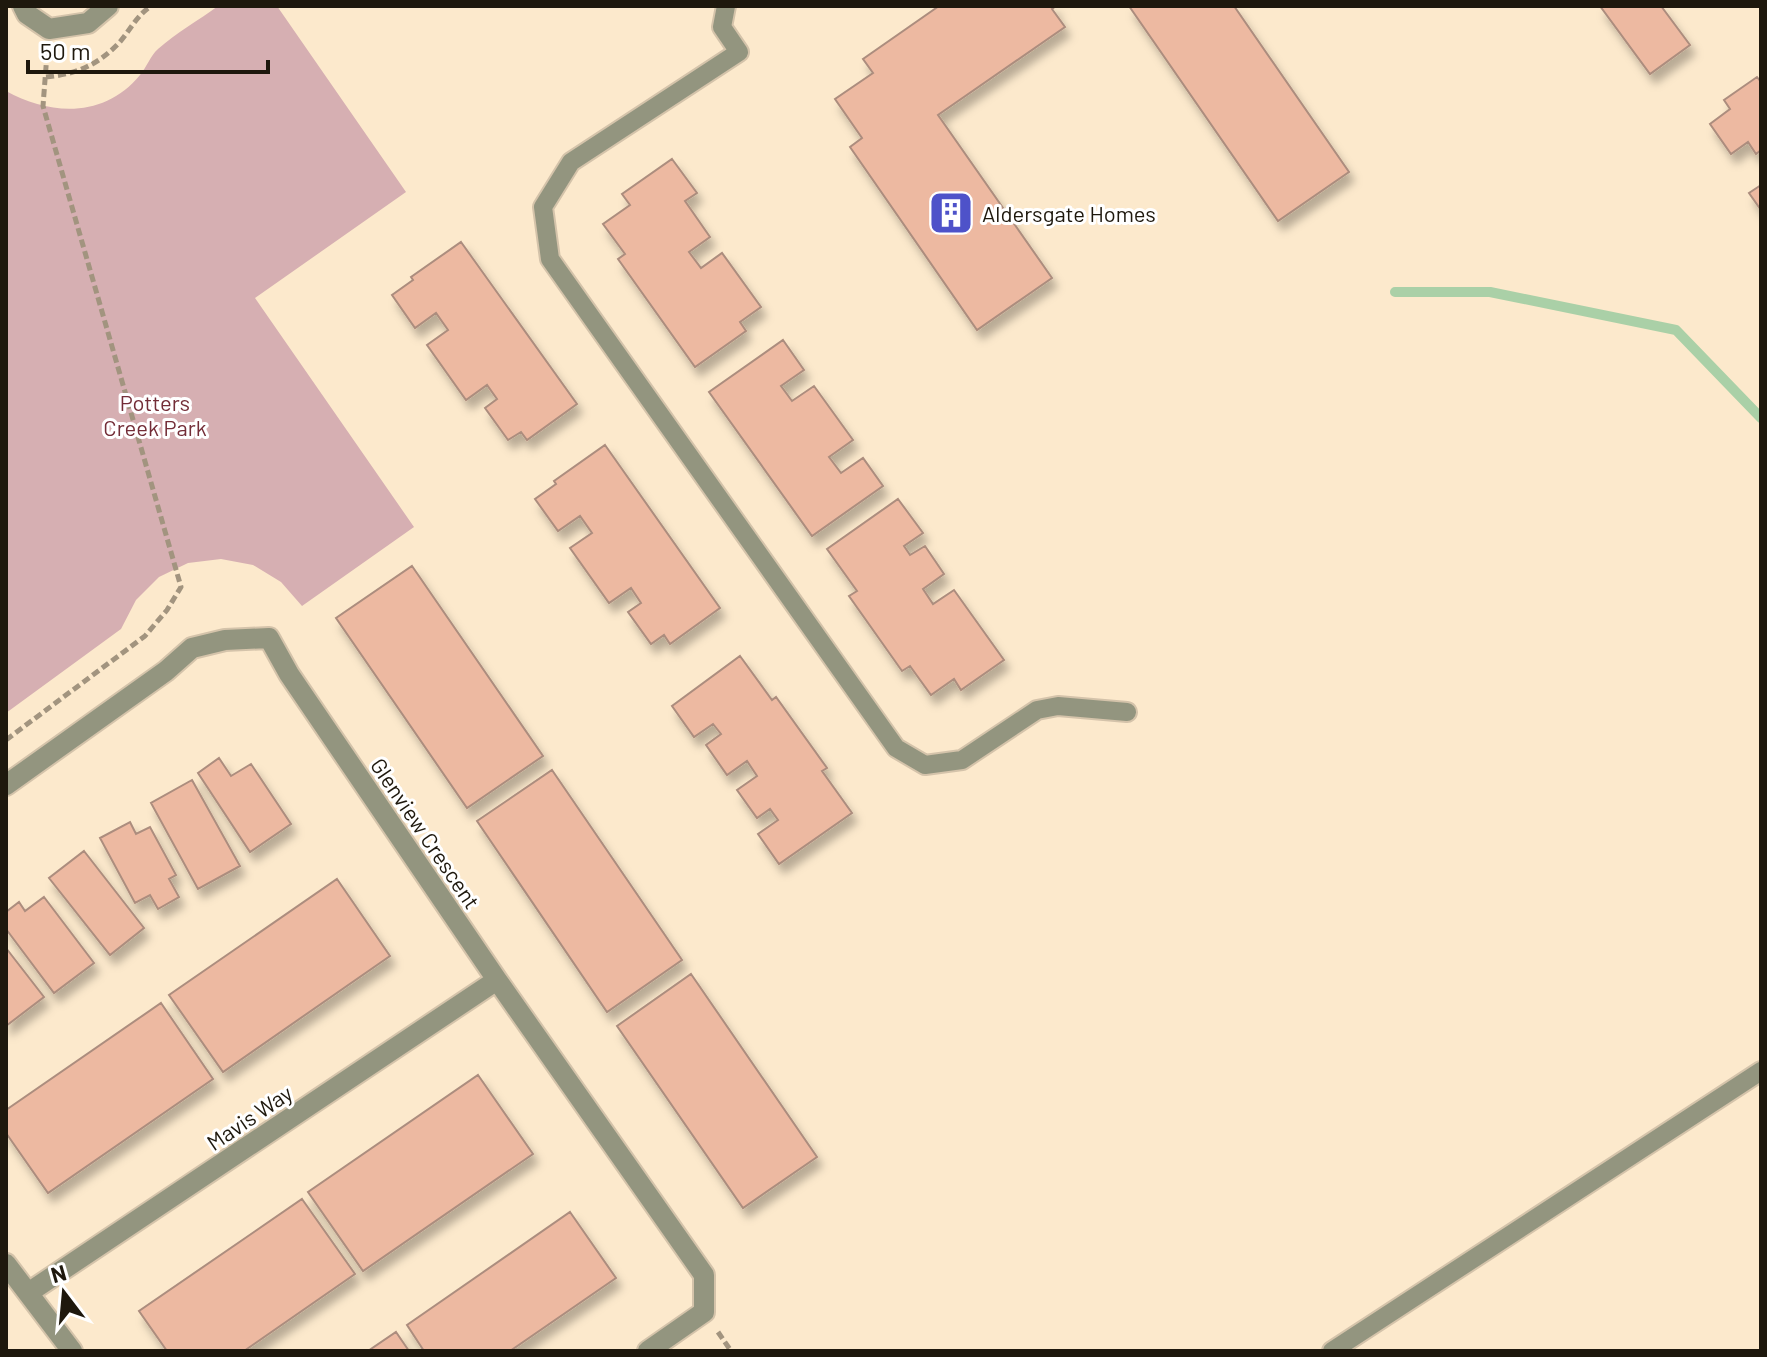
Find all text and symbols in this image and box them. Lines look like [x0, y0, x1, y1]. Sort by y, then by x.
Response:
scale bar [28, 24, 268, 74]
text: 50 m [40, 36, 91, 65]
building icon: Aldersgate Homes [927, 189, 975, 237]
place label: Aldersgate Homes [982, 200, 1156, 226]
park label: Potters Creek Park [103, 389, 207, 440]
street label: Glenview Crescent [366, 753, 486, 913]
street label: Mavis Way [201, 1079, 297, 1155]
north arrow [24, 1253, 104, 1333]
text: N [48, 1258, 69, 1287]

